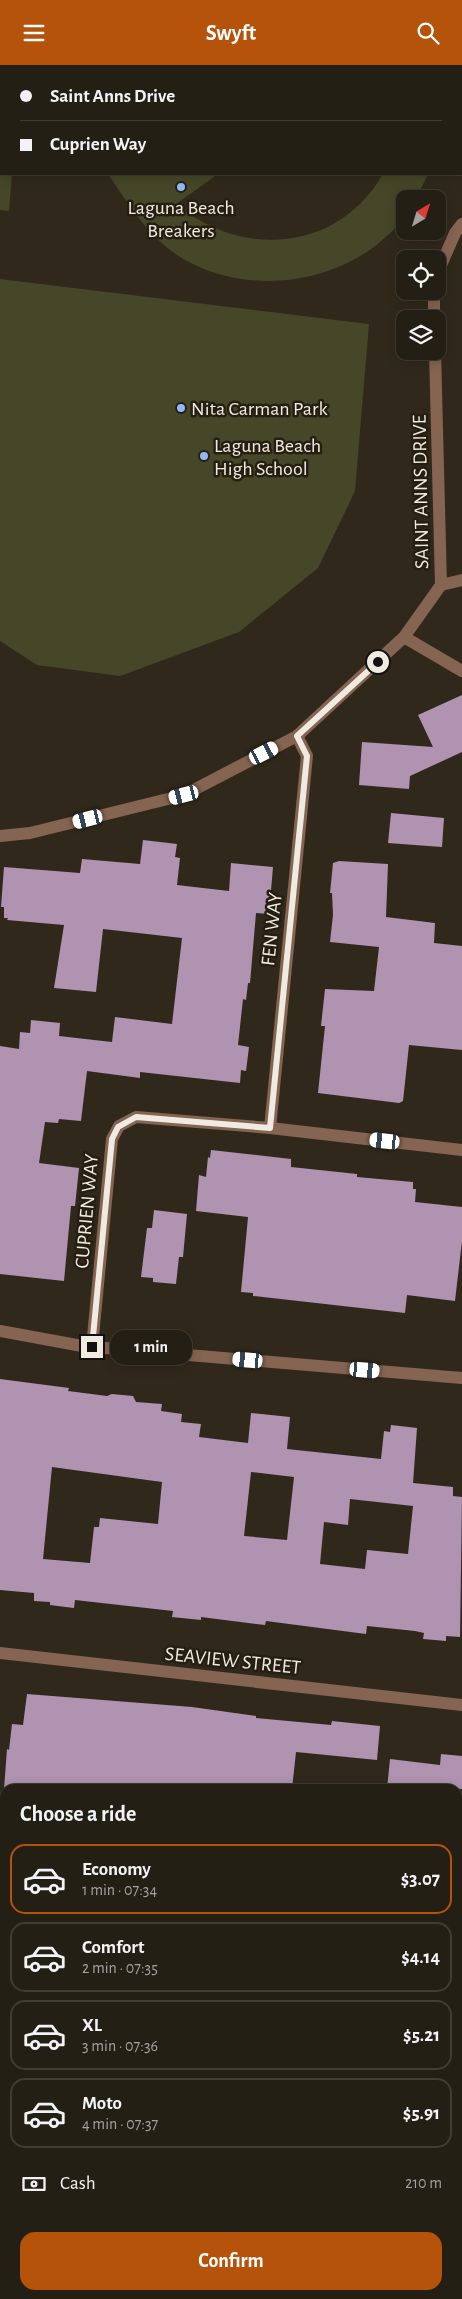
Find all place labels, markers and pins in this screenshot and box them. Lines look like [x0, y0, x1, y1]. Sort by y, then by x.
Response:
marker: Laguna Beach Breakers [175, 181, 187, 193]
place label: Laguna Beach Breakers [127, 198, 235, 241]
place label: Nita Carman Park [191, 399, 328, 419]
marker: Nita Carman Park [175, 402, 187, 414]
place label: Laguna Beach High School [214, 436, 321, 479]
marker: Laguna Beach High School [198, 450, 210, 462]

